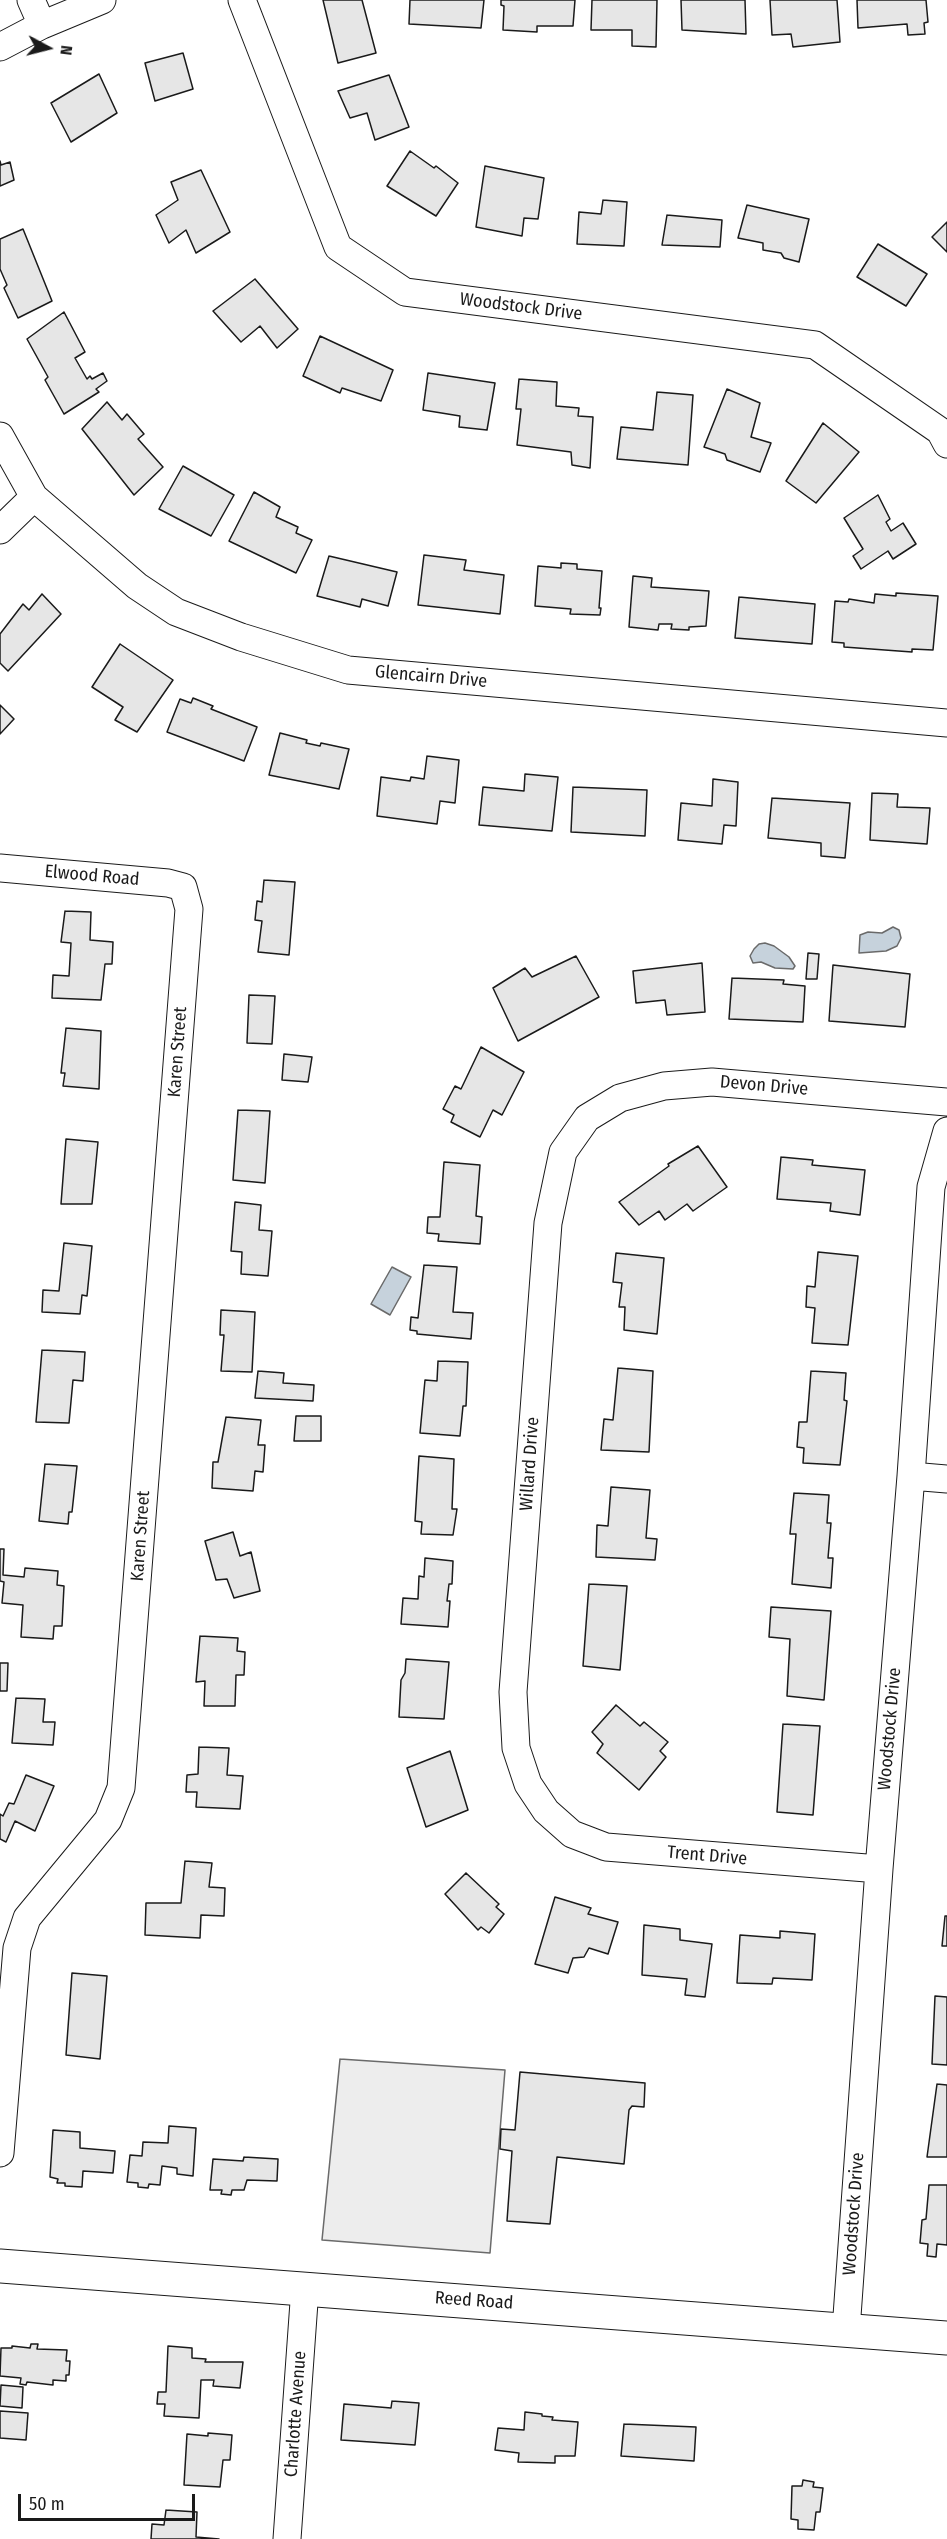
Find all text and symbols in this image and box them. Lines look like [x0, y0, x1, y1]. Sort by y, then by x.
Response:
north arrow [18, 18, 78, 78]
text: N [56, 44, 76, 56]
street label: Woodstock Drive [459, 289, 583, 325]
street label: Glencairn Drive [374, 661, 488, 693]
street label: Elwood Road [44, 861, 140, 891]
street label: Karen Street [164, 1006, 192, 1098]
street label: Devon Drive [719, 1071, 809, 1101]
street label: Willard Drive [516, 1416, 544, 1512]
street label: Karen Street [127, 1490, 155, 1582]
street label: Woodstock Drive [874, 1667, 906, 1791]
street label: Trent Drive [666, 1842, 748, 1870]
street label: Woodstock Drive [839, 2152, 869, 2276]
street label: Reed Road [434, 2287, 514, 2315]
street label: Charlotte Avenue [281, 2350, 311, 2478]
scale bar [21, 2482, 198, 2520]
text: 50 m [29, 2493, 65, 2515]

